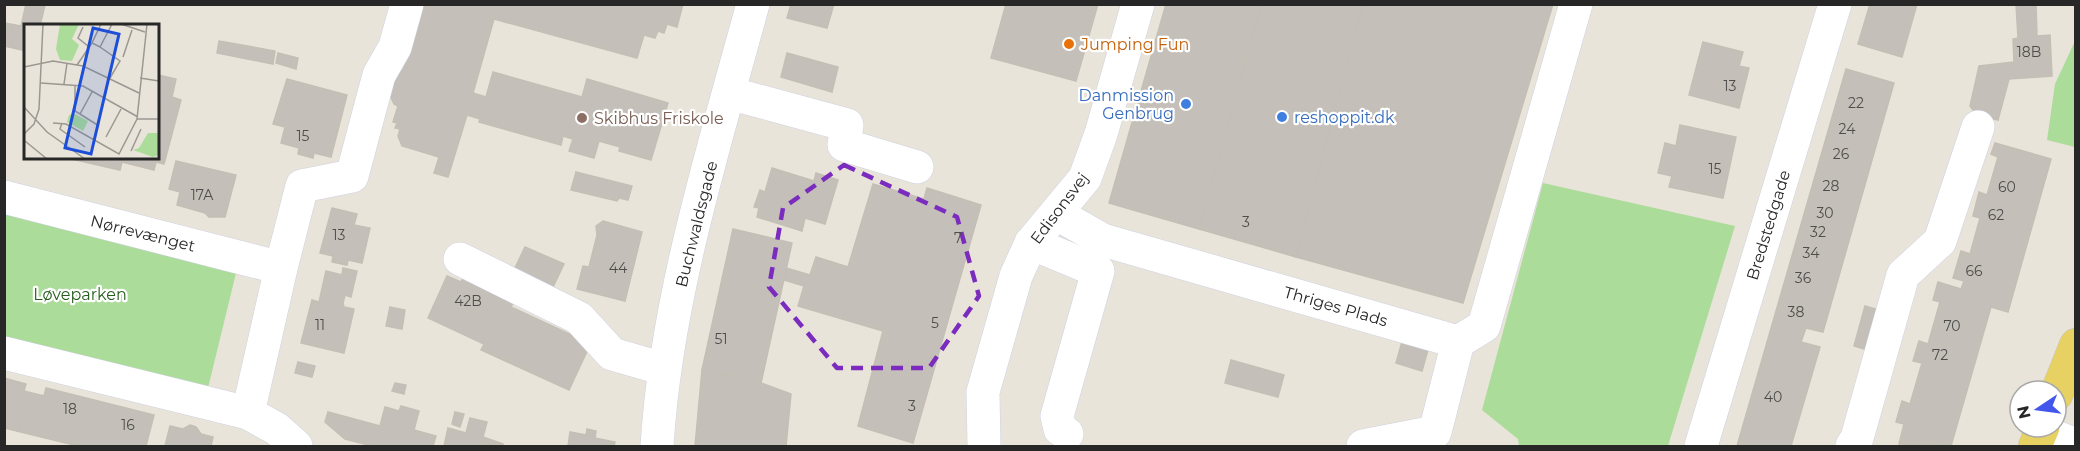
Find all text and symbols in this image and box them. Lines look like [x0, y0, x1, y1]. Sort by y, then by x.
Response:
inset map [24, 24, 159, 159]
place label: Jumping Fun [1080, 35, 1189, 54]
marker: Jumping Fun [1062, 37, 1076, 51]
house number: 18B [2017, 43, 2041, 61]
house number: 13 [1724, 77, 1737, 95]
place label: Danmission Genbrug [1078, 86, 1174, 123]
house number: 22 [1848, 94, 1864, 112]
marker: Danmission Genbrug [1179, 97, 1193, 111]
place label: reshoppit.dk [1294, 108, 1395, 127]
place label: Skibhus Friskole [594, 109, 724, 128]
marker: reshoppit.dk [1275, 110, 1289, 124]
marker: Skibhus Friskole [575, 111, 589, 125]
house number: 24 [1839, 120, 1856, 138]
house number: 15 [297, 127, 310, 145]
house number: 26 [1833, 145, 1850, 163]
street label: Buchwaldsgade [672, 159, 721, 289]
house number: 15 [1709, 160, 1722, 178]
street label: Bredstedgade [1743, 168, 1794, 283]
street label: Edisonsvej [1026, 169, 1092, 248]
house number: 28 [1823, 177, 1840, 195]
house number: 60 [1998, 178, 2016, 196]
house number: 17A [191, 186, 214, 204]
house number: 30 [1816, 204, 1834, 222]
house number: 62 [1988, 206, 2004, 224]
street label: Nørrevænget [89, 211, 198, 256]
house number: 3 [1242, 213, 1250, 231]
house number: 32 [1810, 223, 1826, 241]
house number: 13 [333, 226, 346, 244]
house number: 7 [954, 229, 962, 247]
house number: 34 [1802, 244, 1820, 262]
house number: 44 [609, 259, 628, 277]
house number: 66 [1965, 262, 1983, 280]
house number: 36 [1795, 269, 1812, 287]
street label: Thriges Plads [1282, 283, 1390, 330]
park label: Løveparken [33, 285, 127, 304]
house number: 42B [454, 292, 482, 310]
house number: 38 [1788, 303, 1804, 321]
house number: 5 [931, 314, 939, 332]
house number: 11 [315, 316, 325, 334]
house number: 70 [1943, 317, 1961, 335]
house number: 51 [715, 330, 727, 348]
house number: 72 [1932, 346, 1948, 364]
north arrow [2008, 379, 2068, 439]
house number: 40 [1764, 388, 1782, 406]
house number: 3 [908, 397, 916, 415]
house number: 18 [63, 400, 77, 418]
text: N [2013, 404, 2035, 421]
house number: 16 [121, 416, 135, 434]

